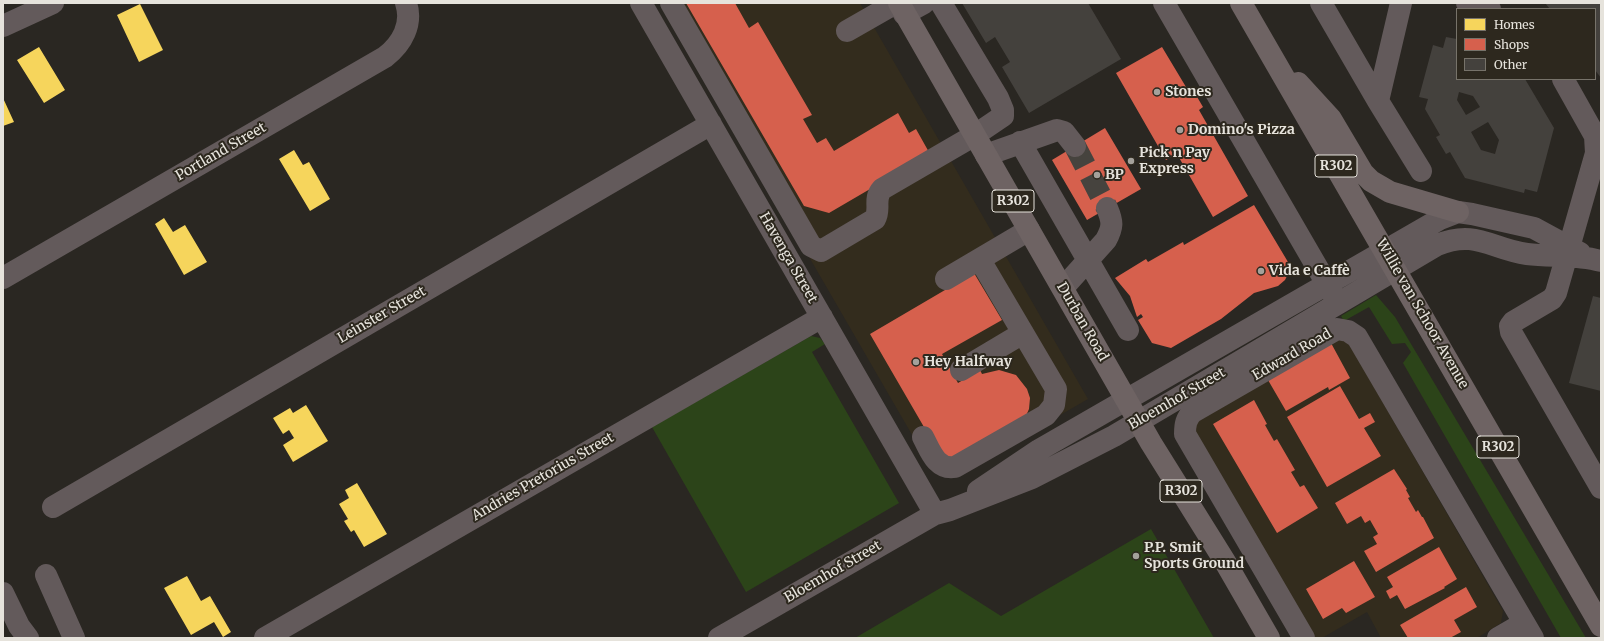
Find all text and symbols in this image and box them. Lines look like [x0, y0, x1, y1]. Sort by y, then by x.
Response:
legend [1456, 8, 1596, 80]
text: Homes [1494, 17, 1535, 32]
text: Shops [1494, 37, 1529, 52]
text: Other [1494, 57, 1527, 72]
place label: Stones [1165, 84, 1211, 100]
marker: Stones [1152, 87, 1162, 97]
street label: Portland Street [173, 119, 269, 185]
place label: Domino's Pizza [1188, 122, 1295, 138]
marker: Domino's Pizza [1175, 125, 1185, 135]
place label: Pick n Pay Express [1139, 145, 1210, 178]
road number: R302 [1315, 155, 1357, 177]
marker: Pick n Pay Express [1126, 156, 1136, 166]
place label: BP [1105, 167, 1124, 183]
marker: BP [1092, 170, 1102, 180]
road number: R302 [992, 190, 1034, 212]
street label: Havenga Street [755, 210, 821, 306]
street label: Willie van Schoor Avenue [1372, 236, 1472, 392]
place label: Vida e Caffè [1269, 263, 1350, 279]
marker: Vida e Caffè [1256, 266, 1266, 276]
street label: Durban Road [1053, 280, 1111, 364]
street label: Leinster Street [335, 283, 429, 347]
street label: Edward Road [1250, 326, 1334, 384]
place label: Hey Halfway [924, 354, 1012, 370]
marker: Hey Halfway [911, 357, 921, 367]
street label: Bloemhof Street [1125, 364, 1229, 434]
street label: Andries Pretorius Street [469, 429, 617, 525]
road number: R302 [1477, 436, 1519, 458]
road number: R302 [1160, 480, 1202, 502]
street label: Bloemhof Street [781, 537, 885, 607]
place label: P.P. Smit Sports Ground [1144, 540, 1244, 572]
marker: P.P. Smit Sports Ground [1131, 551, 1141, 561]

